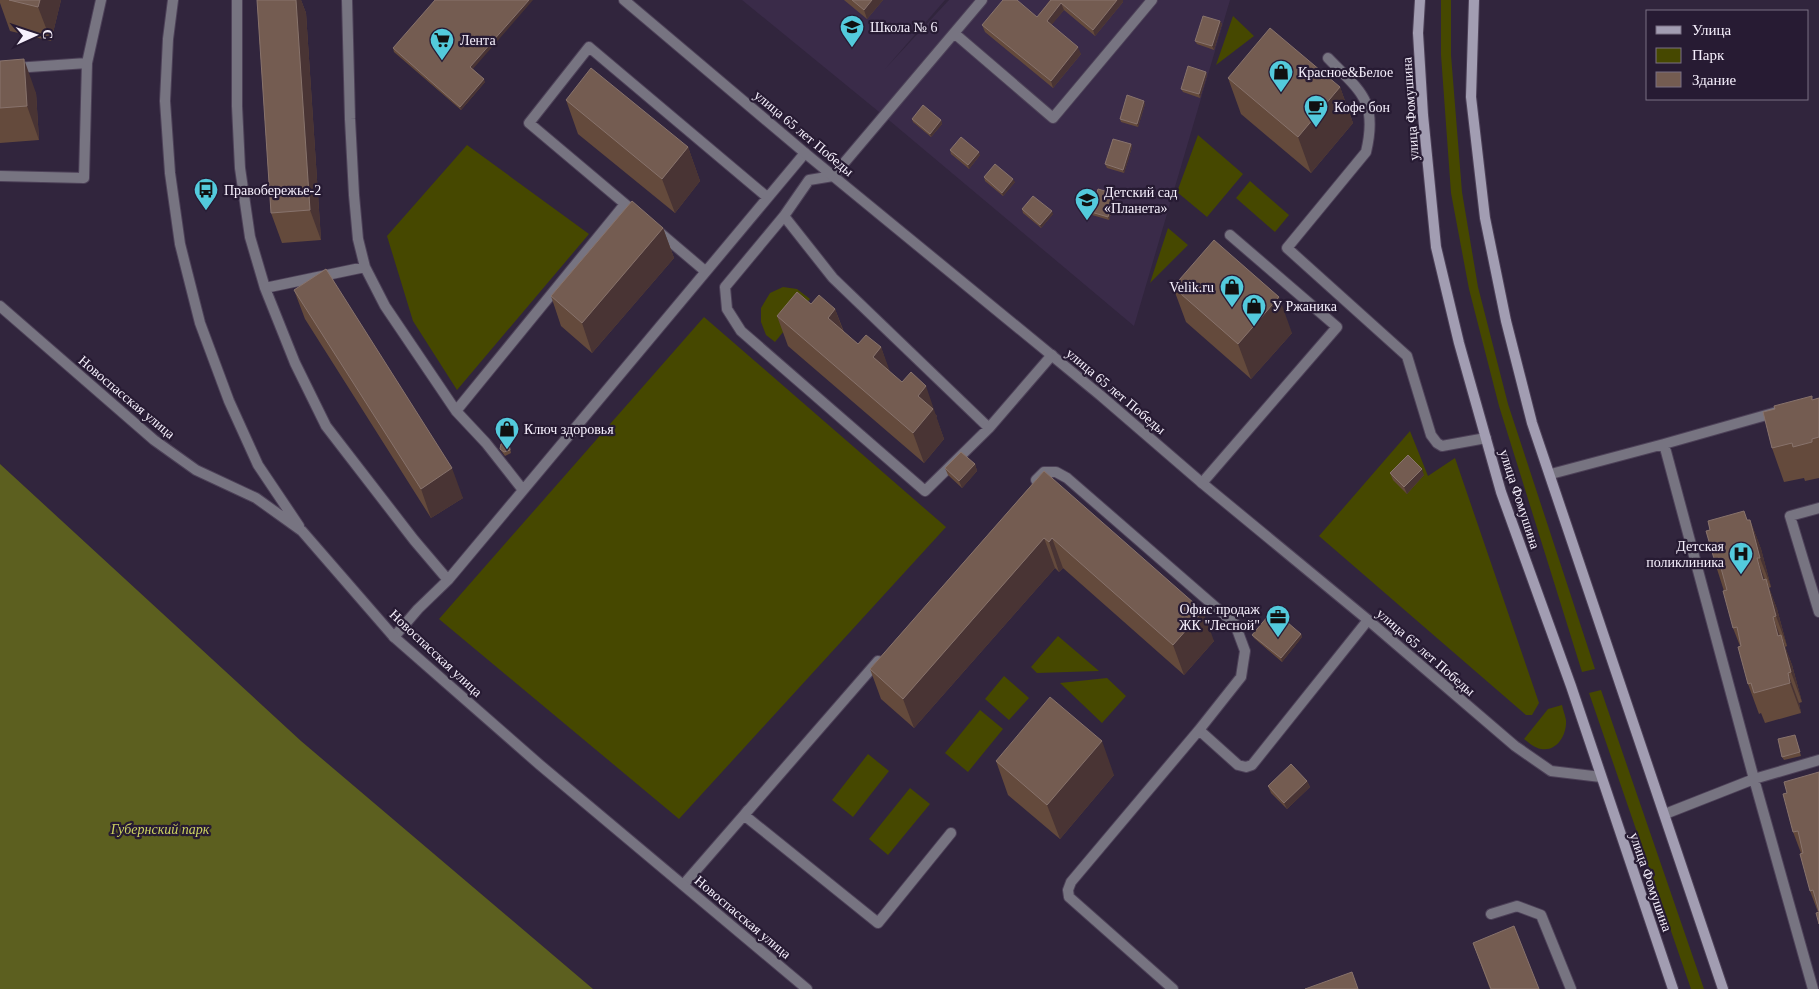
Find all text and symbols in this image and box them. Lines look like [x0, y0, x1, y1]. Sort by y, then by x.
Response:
north arrow [10, 10, 60, 60]
legend [1646, 10, 1809, 100]
school or university icon: Школа № 6 [839, 14, 865, 48]
place label: Школа № 6 [870, 20, 938, 35]
text: Улица [1692, 22, 1731, 38]
supermarket icon: Лента [429, 27, 455, 61]
text: С [40, 29, 55, 40]
place label: Лента [460, 33, 496, 48]
text: Парк [1692, 47, 1725, 63]
street label: улица Фомушина [1399, 56, 1422, 161]
shop icon: Красное&Белое [1268, 59, 1294, 93]
place label: Красное&Белое [1298, 65, 1393, 80]
text: Здание [1692, 72, 1736, 88]
street label: улица 65 лет Победы [751, 87, 857, 180]
cafe icon: Кофе бон [1303, 94, 1329, 128]
place label: Кофе бон [1334, 100, 1391, 115]
bus stop icon: Правобережье-2 [193, 177, 219, 211]
place label: Правобережье-2 [224, 183, 321, 198]
place label: Детский сад «Планета» [1104, 185, 1177, 216]
school or university icon: Детский сад «Планета» [1074, 187, 1100, 221]
shop icon: Velik.ru [1219, 274, 1245, 308]
place label: Velik.ru [1169, 280, 1214, 295]
shop icon: У Ржаника [1241, 293, 1267, 327]
place label: У Ржаника [1272, 299, 1338, 314]
street label: улица 65 лет Победы [1063, 345, 1169, 438]
street label: Новоспасская улица [76, 353, 178, 442]
shop icon: Ключ здоровья [494, 416, 520, 450]
place label: Ключ здоровья [524, 422, 614, 437]
street label: улица Фомушина [1496, 448, 1543, 552]
place label: Детская поликлиника [1646, 539, 1725, 570]
hospital icon: Детская поликлиника [1728, 541, 1754, 575]
place label: Офис продаж ЖК "Лесной" [1179, 602, 1260, 633]
office icon: Офис продаж ЖК "Лесной" [1265, 604, 1291, 638]
street label: улица 65 лет Победы [1374, 606, 1478, 699]
street label: Новоспасская улица [386, 607, 485, 701]
park label: Губернский парк [110, 822, 210, 837]
street label: улица Фомушина [1627, 831, 1675, 934]
street label: Новоспасская улица [692, 873, 794, 962]

